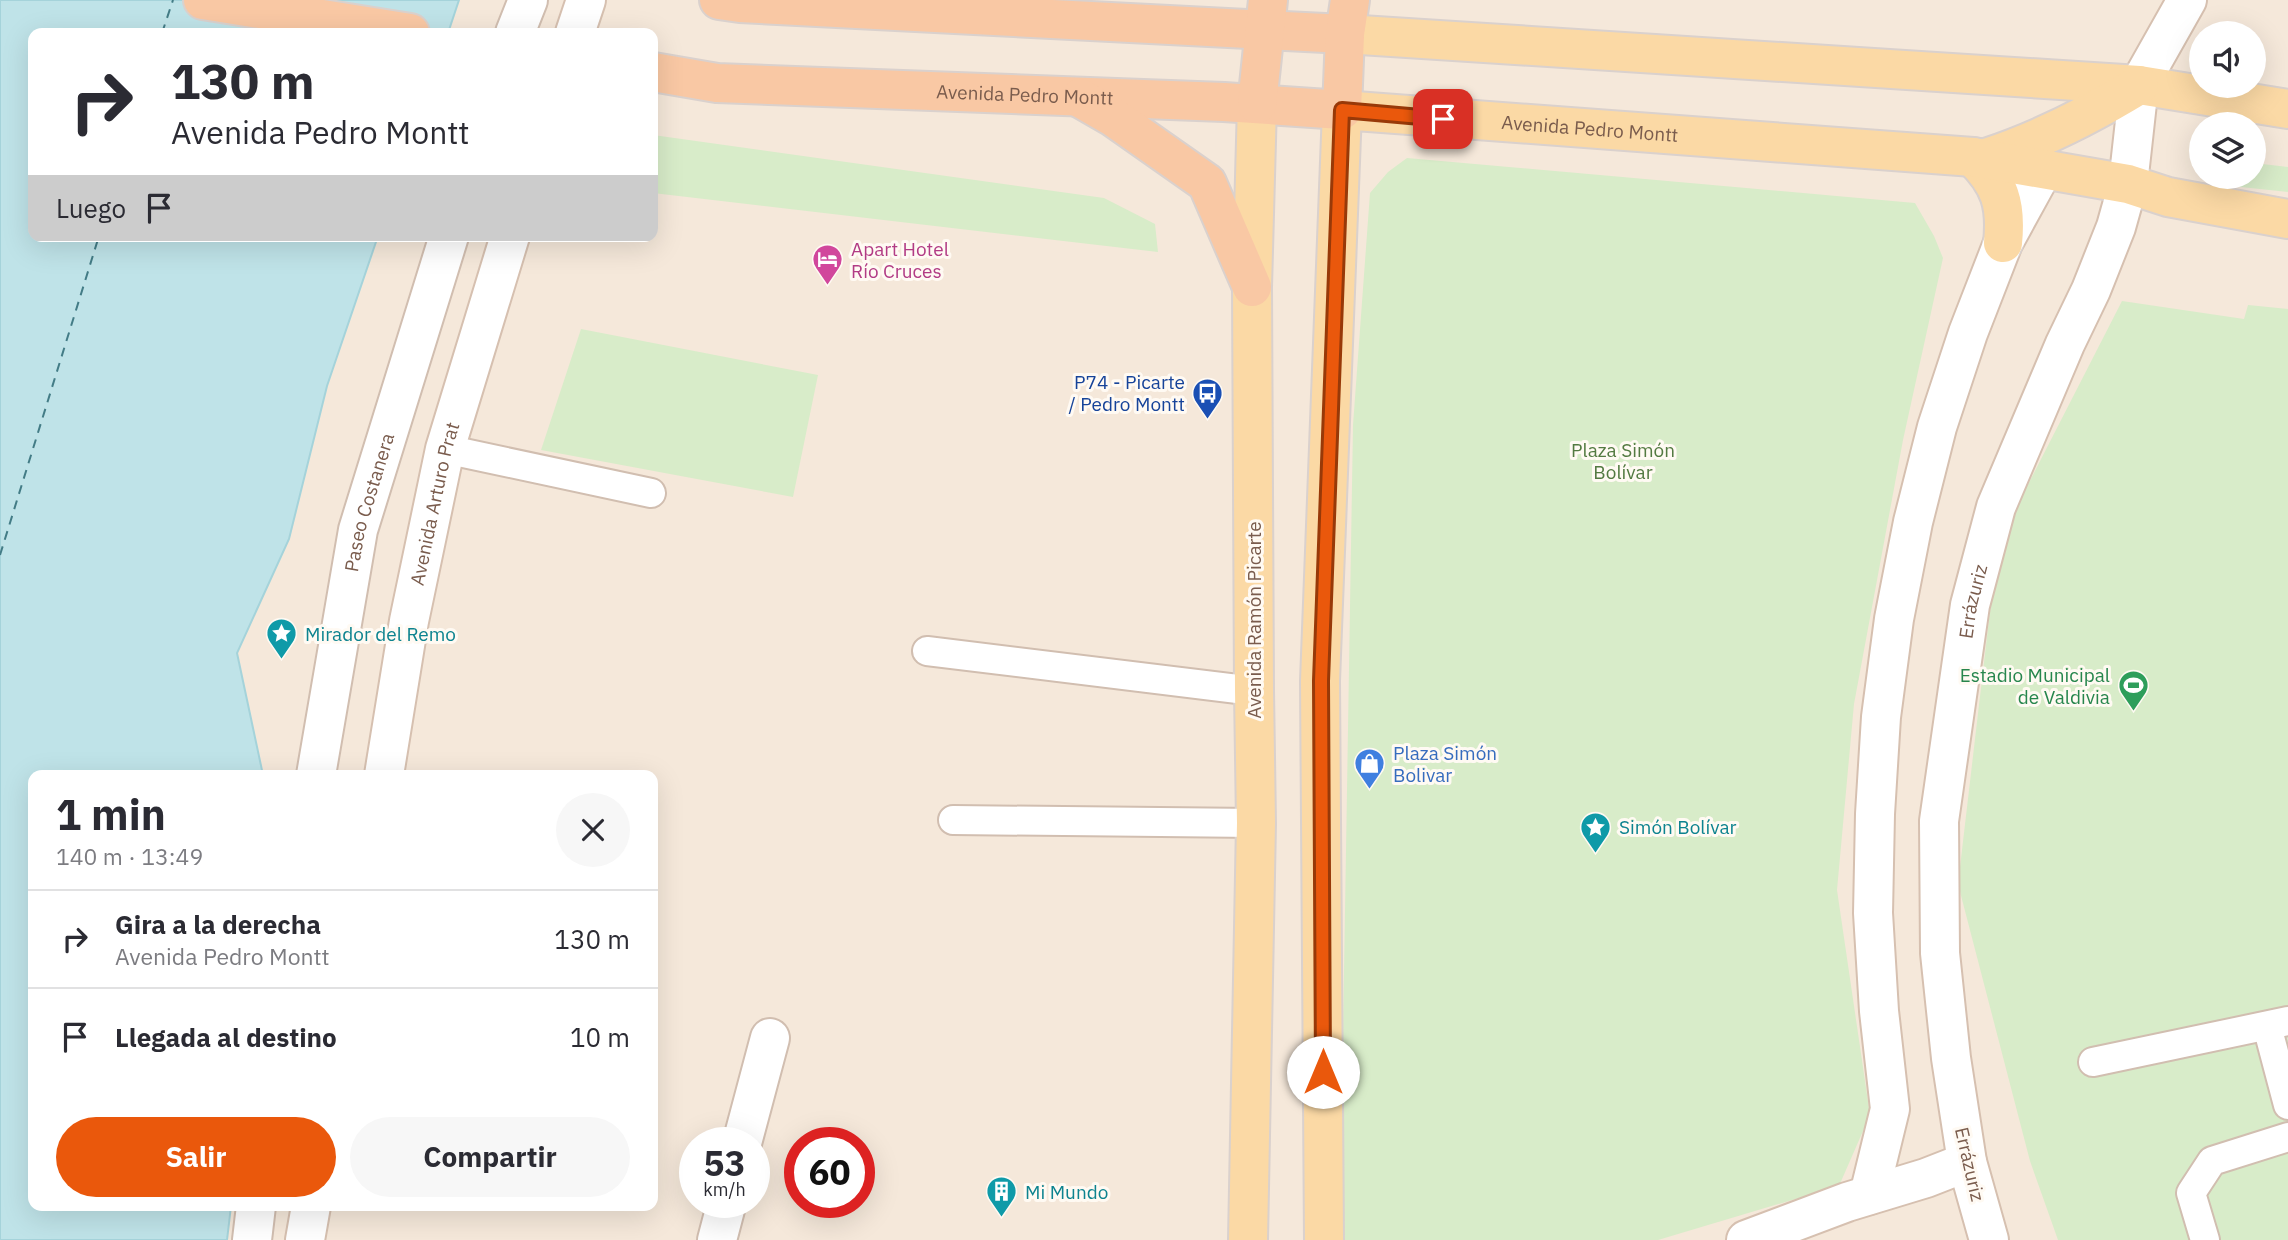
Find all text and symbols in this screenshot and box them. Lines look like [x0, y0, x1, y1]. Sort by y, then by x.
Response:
map controls [2189, 21, 2266, 189]
button: sound [2189, 21, 2266, 98]
text: 130 m [171, 49, 315, 112]
icon: right [56, 56, 147, 147]
street label: Avenida Pedro Montt [936, 79, 1114, 110]
pin [1413, 89, 1473, 149]
icon: arrive [1424, 100, 1462, 138]
street label: Avenida Pedro Montt [1501, 110, 1679, 147]
text: Avenida Pedro Montt [171, 111, 470, 153]
button: layers [2189, 112, 2266, 189]
icon: arrive [140, 189, 178, 227]
text: Luego [56, 191, 126, 225]
place label: Apart Hotel Río Cruces [851, 237, 949, 283]
hotel icon: Apart Hotel Río Cruces [811, 243, 845, 287]
place label: P74 - Picarte / Pedro Montt [1069, 370, 1185, 416]
bus stop icon: P74 - Picarte / Pedro Montt [1191, 376, 1225, 420]
street label: Avenida Arturo Prat [405, 419, 465, 587]
street label: Paseo Costanera [339, 430, 399, 574]
park label: Plaza Simón Bolívar [1571, 438, 1675, 484]
street label: Avenida Ramón Picarte [1242, 521, 1266, 719]
street label: Errázuriz [1953, 562, 1992, 640]
place icon: Mirador del Remo [265, 617, 299, 661]
place label: Mirador del Remo [305, 622, 456, 646]
place label: Estadio Municipal de Valdivia [1960, 663, 2110, 709]
sports icon: Estadio Municipal de Valdivia [2116, 669, 2150, 713]
place label: Plaza Simón Bolivar [1393, 741, 1497, 787]
shop icon: Plaza Simón Bolivar [1353, 747, 1387, 791]
text: 1 min [56, 787, 166, 842]
button: close [556, 793, 630, 867]
place icon: Simón Bolívar [1579, 810, 1613, 854]
place label: Simón Bolívar [1619, 815, 1737, 839]
text: 140 m · 13:49 [56, 841, 203, 871]
text: Gira a la derecha [115, 907, 321, 941]
icon: right [56, 920, 94, 958]
text: 130 m [554, 922, 630, 956]
text: Avenida Pedro Montt [115, 941, 330, 971]
icon: arrive [56, 1018, 94, 1056]
text: Llegada al destino [115, 1020, 337, 1054]
text: 10 m [570, 1020, 630, 1054]
position arrow [1286, 1035, 1360, 1109]
button: Salir [56, 1117, 336, 1197]
button: Compartir [350, 1117, 630, 1197]
street label: Errázuriz [1950, 1125, 1990, 1204]
speed limit sign: 60 [784, 1127, 875, 1218]
text: 53 [703, 1140, 746, 1186]
building icon: Mi Mundo [985, 1175, 1019, 1219]
text: km/h [703, 1178, 746, 1201]
place label: Mi Mundo [1025, 1180, 1108, 1204]

